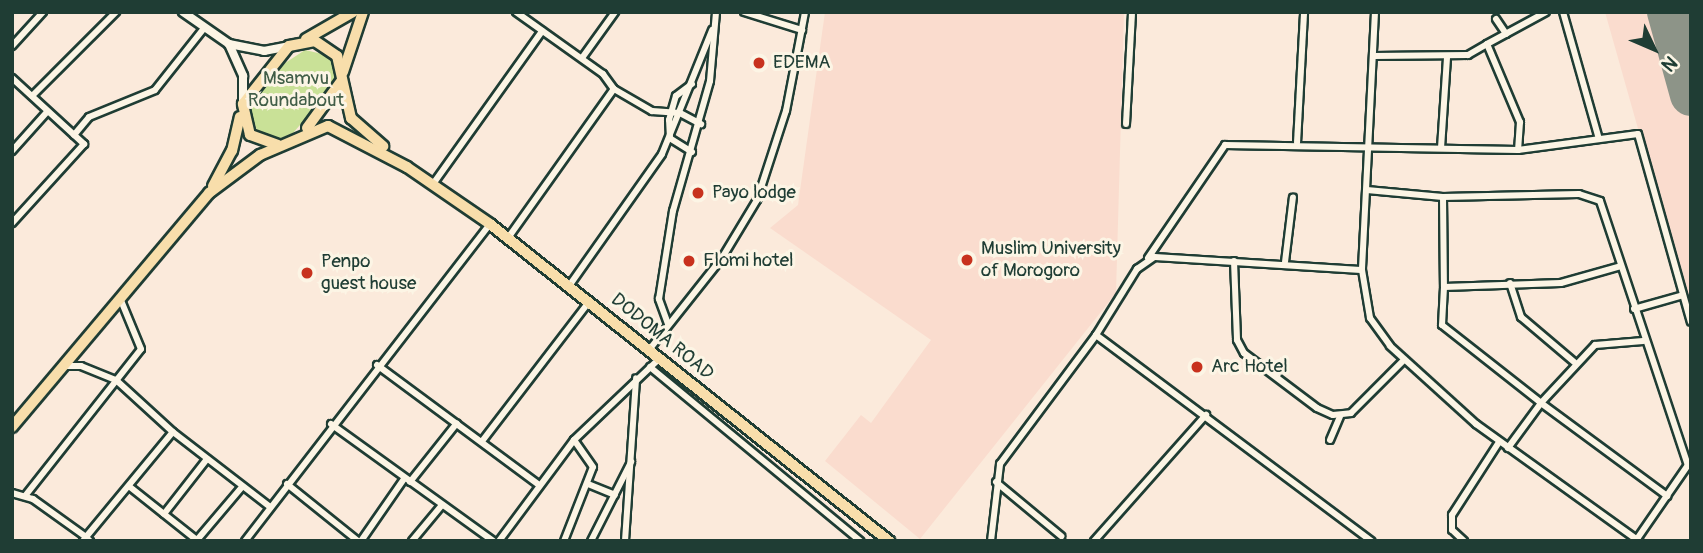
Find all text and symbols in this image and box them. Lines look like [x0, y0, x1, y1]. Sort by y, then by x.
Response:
north arrow [1619, 14, 1689, 84]
text: N [1656, 51, 1682, 77]
place label: EDEMA [773, 52, 831, 74]
marker: EDEMA [751, 55, 767, 71]
park label: Msamvu Roundabout [248, 68, 344, 112]
place label: Payo lodge [712, 182, 796, 204]
marker: Payo lodge [690, 185, 706, 201]
place label: Muslim University of Morogoro [981, 238, 1121, 282]
place label: Flomi hotel [703, 250, 794, 272]
place label: Penpo guest house [321, 251, 416, 295]
marker: Muslim University of Morogoro [959, 252, 975, 268]
marker: Flomi hotel [681, 253, 697, 269]
marker: Penpo guest house [299, 265, 315, 281]
street label: DODOMA ROAD [606, 289, 718, 385]
place label: Arc Hotel [1211, 356, 1288, 378]
marker: Arc Hotel [1189, 359, 1205, 375]

